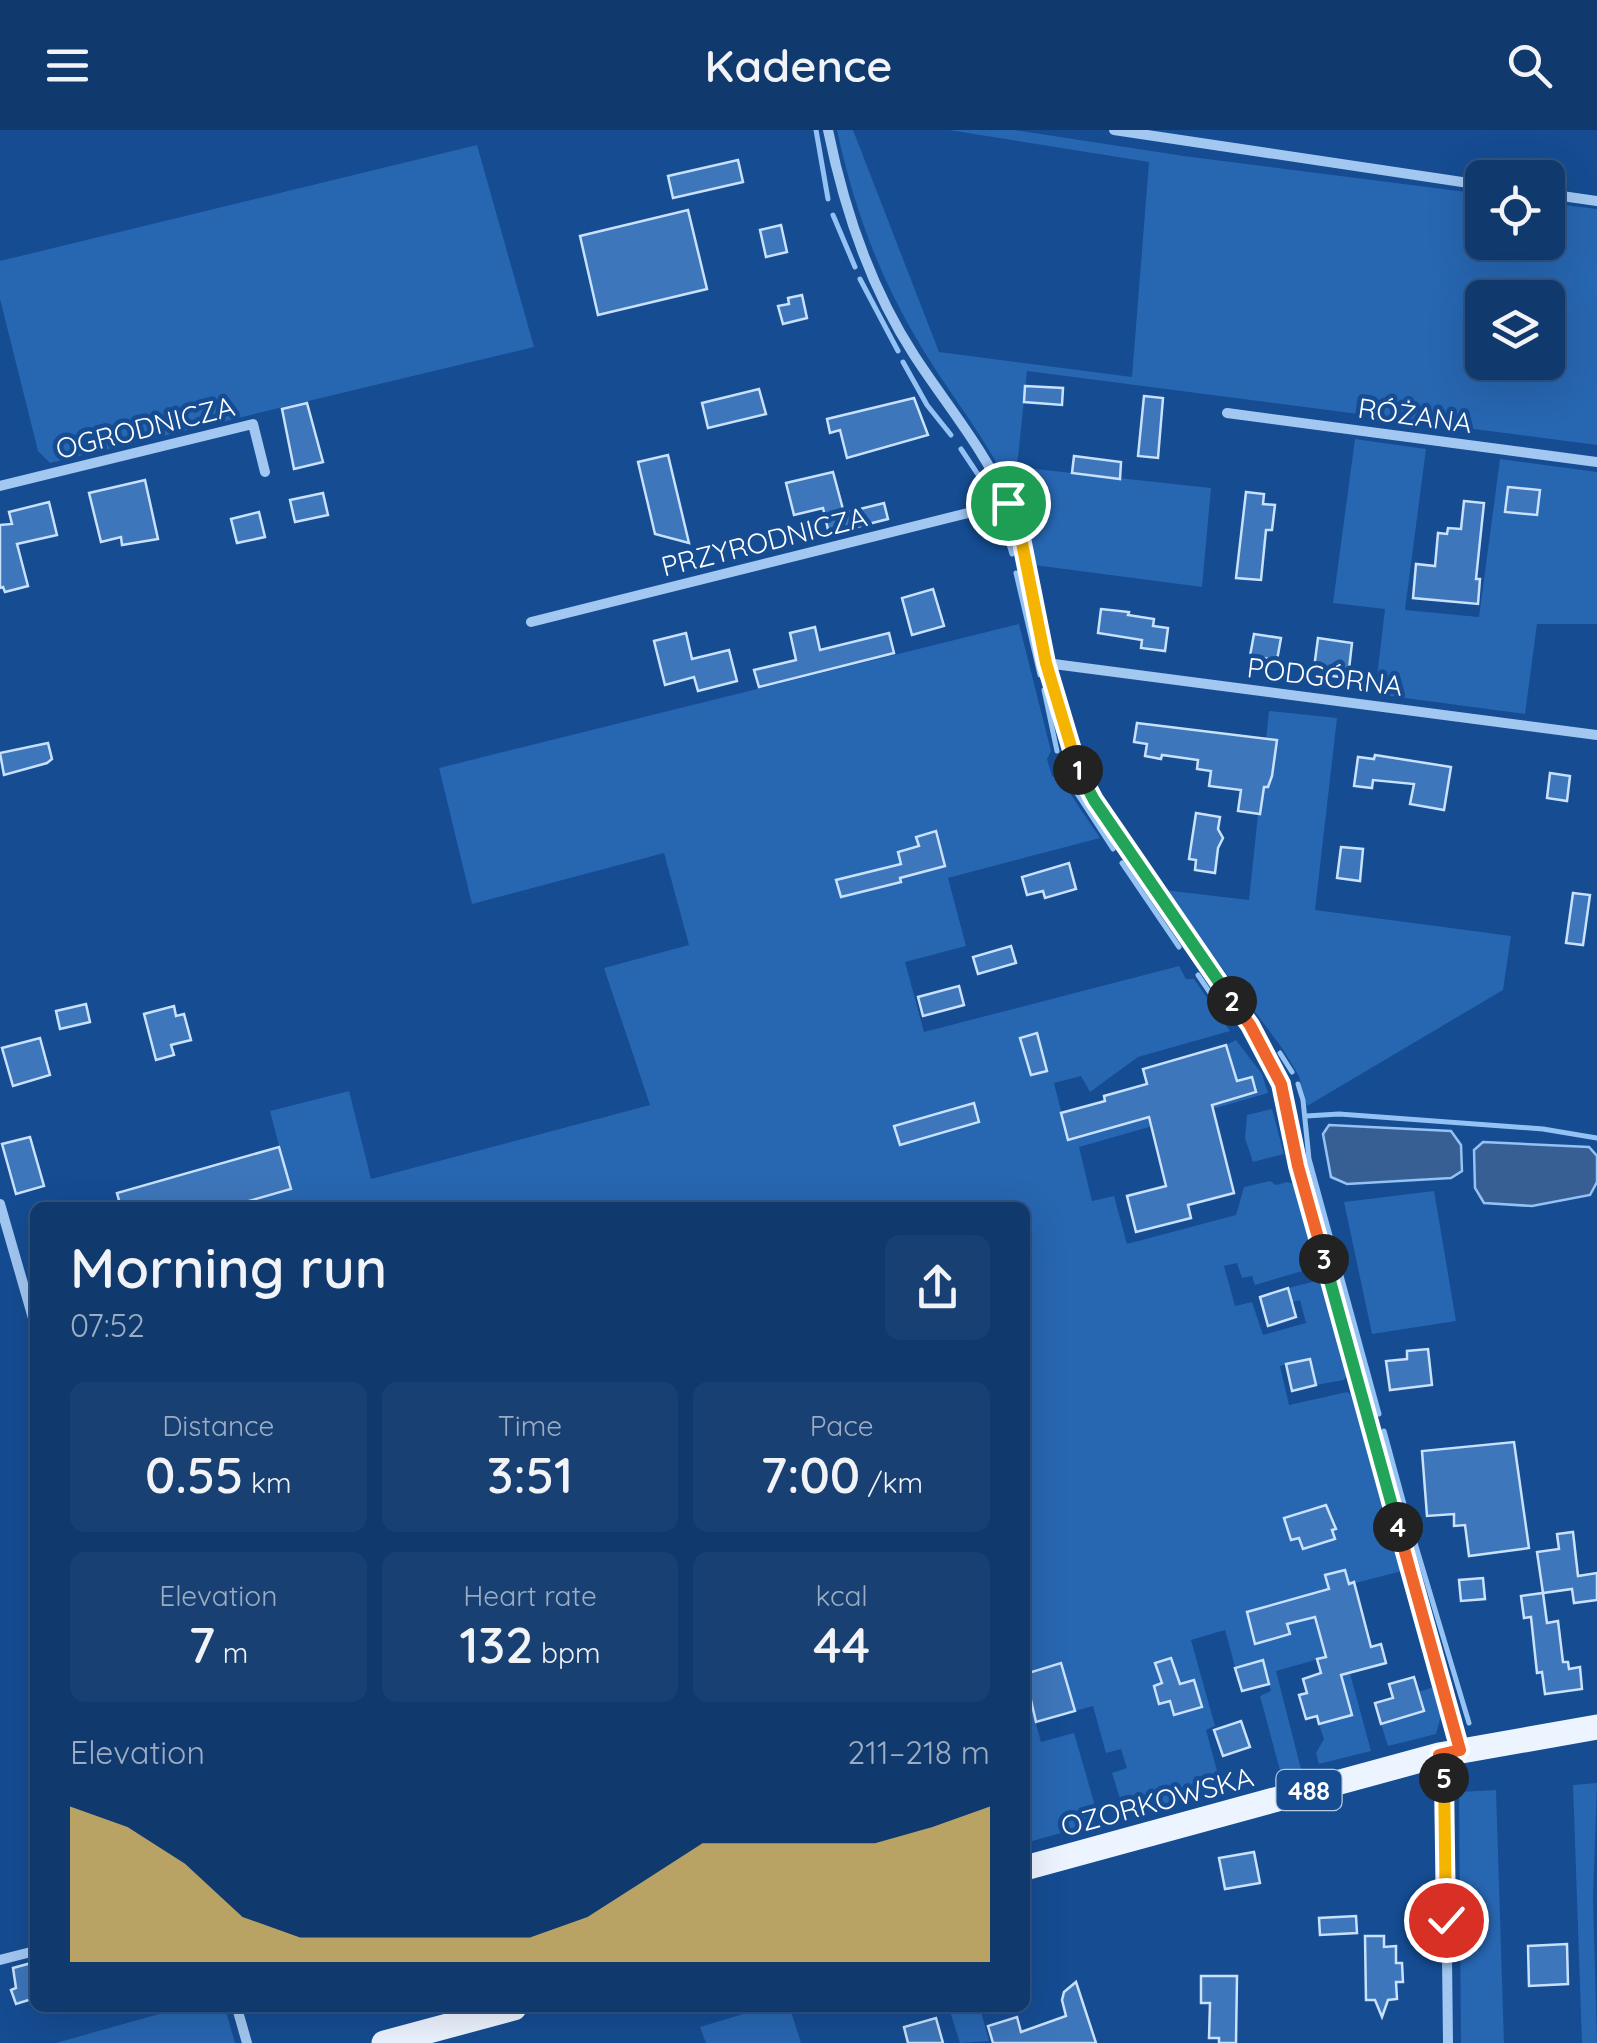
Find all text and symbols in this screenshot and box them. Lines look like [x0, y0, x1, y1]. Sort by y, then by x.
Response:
text: Kadence [705, 37, 892, 93]
icon: menu [40, 38, 95, 93]
icon: search [1502, 38, 1557, 93]
map controls [1465, 160, 1565, 380]
button: locate [1465, 160, 1565, 260]
button: layers [1465, 280, 1565, 380]
street label: OGRODNICZA [52, 388, 238, 466]
street label: RÓŻANA [1356, 390, 1474, 440]
pin [966, 461, 1051, 546]
icon: arrive [981, 476, 1036, 531]
street label: PRZYRODNICZA [657, 498, 871, 584]
street label: PODGÓRNA [1245, 649, 1405, 703]
pin: 1 [1053, 745, 1103, 795]
text: 1 [1073, 752, 1083, 787]
pin: 2 [1207, 976, 1257, 1026]
text: 2 [1224, 983, 1240, 1018]
text: Morning run [70, 1233, 387, 1302]
pin: 3 [1299, 1234, 1349, 1284]
button: share [885, 1235, 990, 1340]
text: 3 [1316, 1241, 1332, 1276]
text: 07:52 [70, 1305, 145, 1345]
text: Distance [162, 1408, 274, 1443]
text: Time [498, 1408, 562, 1443]
text: Pace [810, 1408, 874, 1443]
text: 0.55 [145, 1443, 243, 1506]
text: 3:51 [487, 1443, 573, 1506]
text: 7:00 [760, 1443, 860, 1506]
text: km [243, 1465, 292, 1500]
text: /km [860, 1465, 923, 1500]
pin: 4 [1373, 1502, 1423, 1552]
text: 4 [1390, 1509, 1406, 1544]
text: Elevation [159, 1578, 277, 1613]
text: Heart rate [463, 1578, 597, 1613]
text: kcal [816, 1578, 868, 1613]
text: 7 [188, 1613, 215, 1676]
text: 132 [459, 1613, 533, 1676]
text: 44 [813, 1613, 870, 1676]
text: m [215, 1635, 248, 1670]
text: bpm [533, 1635, 601, 1670]
text: Elevation [70, 1732, 205, 1772]
text: 211–218 m [848, 1732, 990, 1772]
pin: 5 [1419, 1753, 1469, 1803]
street label: OZORKOWSKA [1057, 1758, 1257, 1844]
text: 5 [1436, 1760, 1452, 1795]
road number: 488 [1276, 1770, 1342, 1810]
pin [1404, 1878, 1489, 1963]
icon: check [1419, 1893, 1474, 1948]

